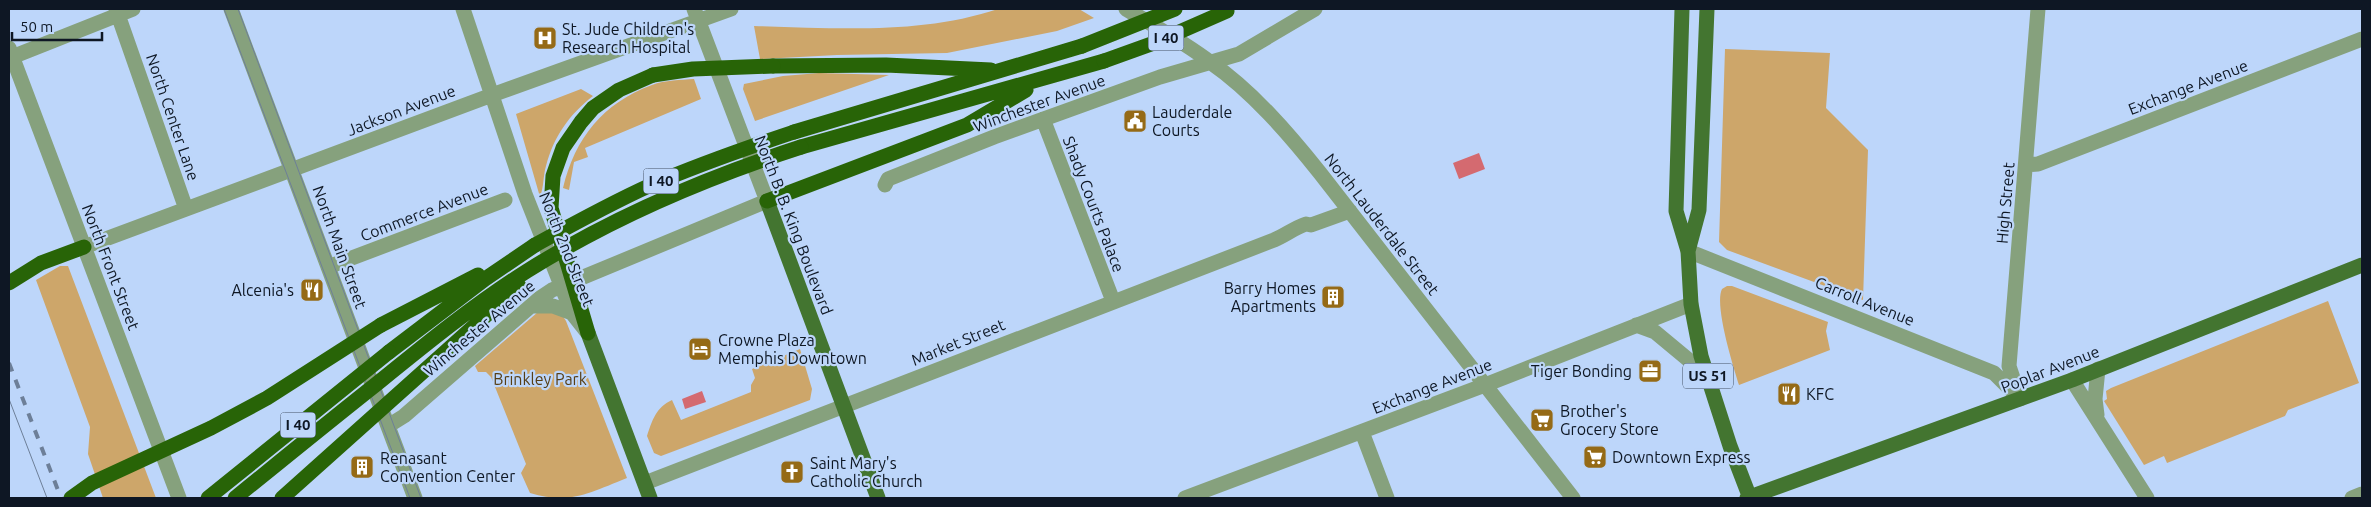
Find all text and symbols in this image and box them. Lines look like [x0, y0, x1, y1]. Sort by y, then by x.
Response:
scale bar [12, 10, 102, 42]
text: 50 m [20, 18, 53, 35]
place label: St. Jude Children's Research Hospital [562, 20, 694, 56]
hospital icon: St. Jude Children's Research Hospital [532, 25, 558, 51]
road number: I 40 [1148, 26, 1184, 50]
street label: North Center Lane [143, 51, 203, 183]
street label: Exchange Avenue [2126, 56, 2250, 118]
street label: Winchester Avenue [971, 71, 1107, 135]
street label: Jackson Avenue [344, 81, 458, 139]
place label: Lauderdale Courts [1152, 103, 1232, 139]
public building icon: Lauderdale Courts [1122, 108, 1148, 134]
street label: North B. B. King Boulevard [751, 133, 837, 317]
street label: Shady Courts Palace [1060, 134, 1128, 274]
street label: North Lauderdale Street [1321, 150, 1443, 299]
street label: High Street [1992, 161, 2018, 244]
road number: I 40 [644, 168, 678, 194]
street label: Commerce Avenue [358, 179, 490, 245]
street label: North Main Street [309, 183, 371, 312]
street label: North 2nd Street [536, 189, 598, 309]
street label: North Front Street [79, 202, 144, 333]
street label: Carroll Avenue [1813, 273, 1917, 329]
street label: Winchester Avenue [420, 276, 538, 380]
restaurant icon: Alcenia's [299, 277, 325, 303]
place label: Barry Homes Apartments [1224, 279, 1316, 315]
place label: Alcenia's [231, 281, 294, 299]
building icon: Barry Homes Apartments [1320, 284, 1346, 310]
street label: Market Street [909, 315, 1008, 369]
place label: Crowne Plaza Memphis Downtown [718, 331, 867, 367]
hotel icon: Crowne Plaza Memphis Downtown [687, 336, 713, 362]
street label: Poplar Avenue [1998, 342, 2102, 396]
street label: Exchange Avenue [1370, 355, 1494, 417]
office icon: Tiger Bonding [1637, 358, 1663, 384]
place label: Tiger Bonding [1531, 362, 1632, 380]
road number: US 51 [1683, 364, 1733, 388]
park label: Brinkley Park [493, 370, 587, 388]
restaurant icon: KFC [1776, 381, 1802, 407]
place label: KFC [1806, 385, 1834, 403]
place label: Brother's Grocery Store [1560, 402, 1659, 438]
supermarket icon: Brother's Grocery Store [1529, 407, 1555, 433]
road number: I 40 [280, 412, 316, 438]
supermarket icon: Downtown Express [1582, 444, 1608, 470]
place label: Downtown Express [1612, 448, 1750, 466]
place label: Renasant Convention Center [380, 449, 515, 485]
building icon: Renasant Convention Center [349, 454, 375, 480]
place label: Saint Mary's Catholic Church [810, 454, 923, 490]
church icon: Saint Mary's Catholic Church [779, 459, 805, 485]

